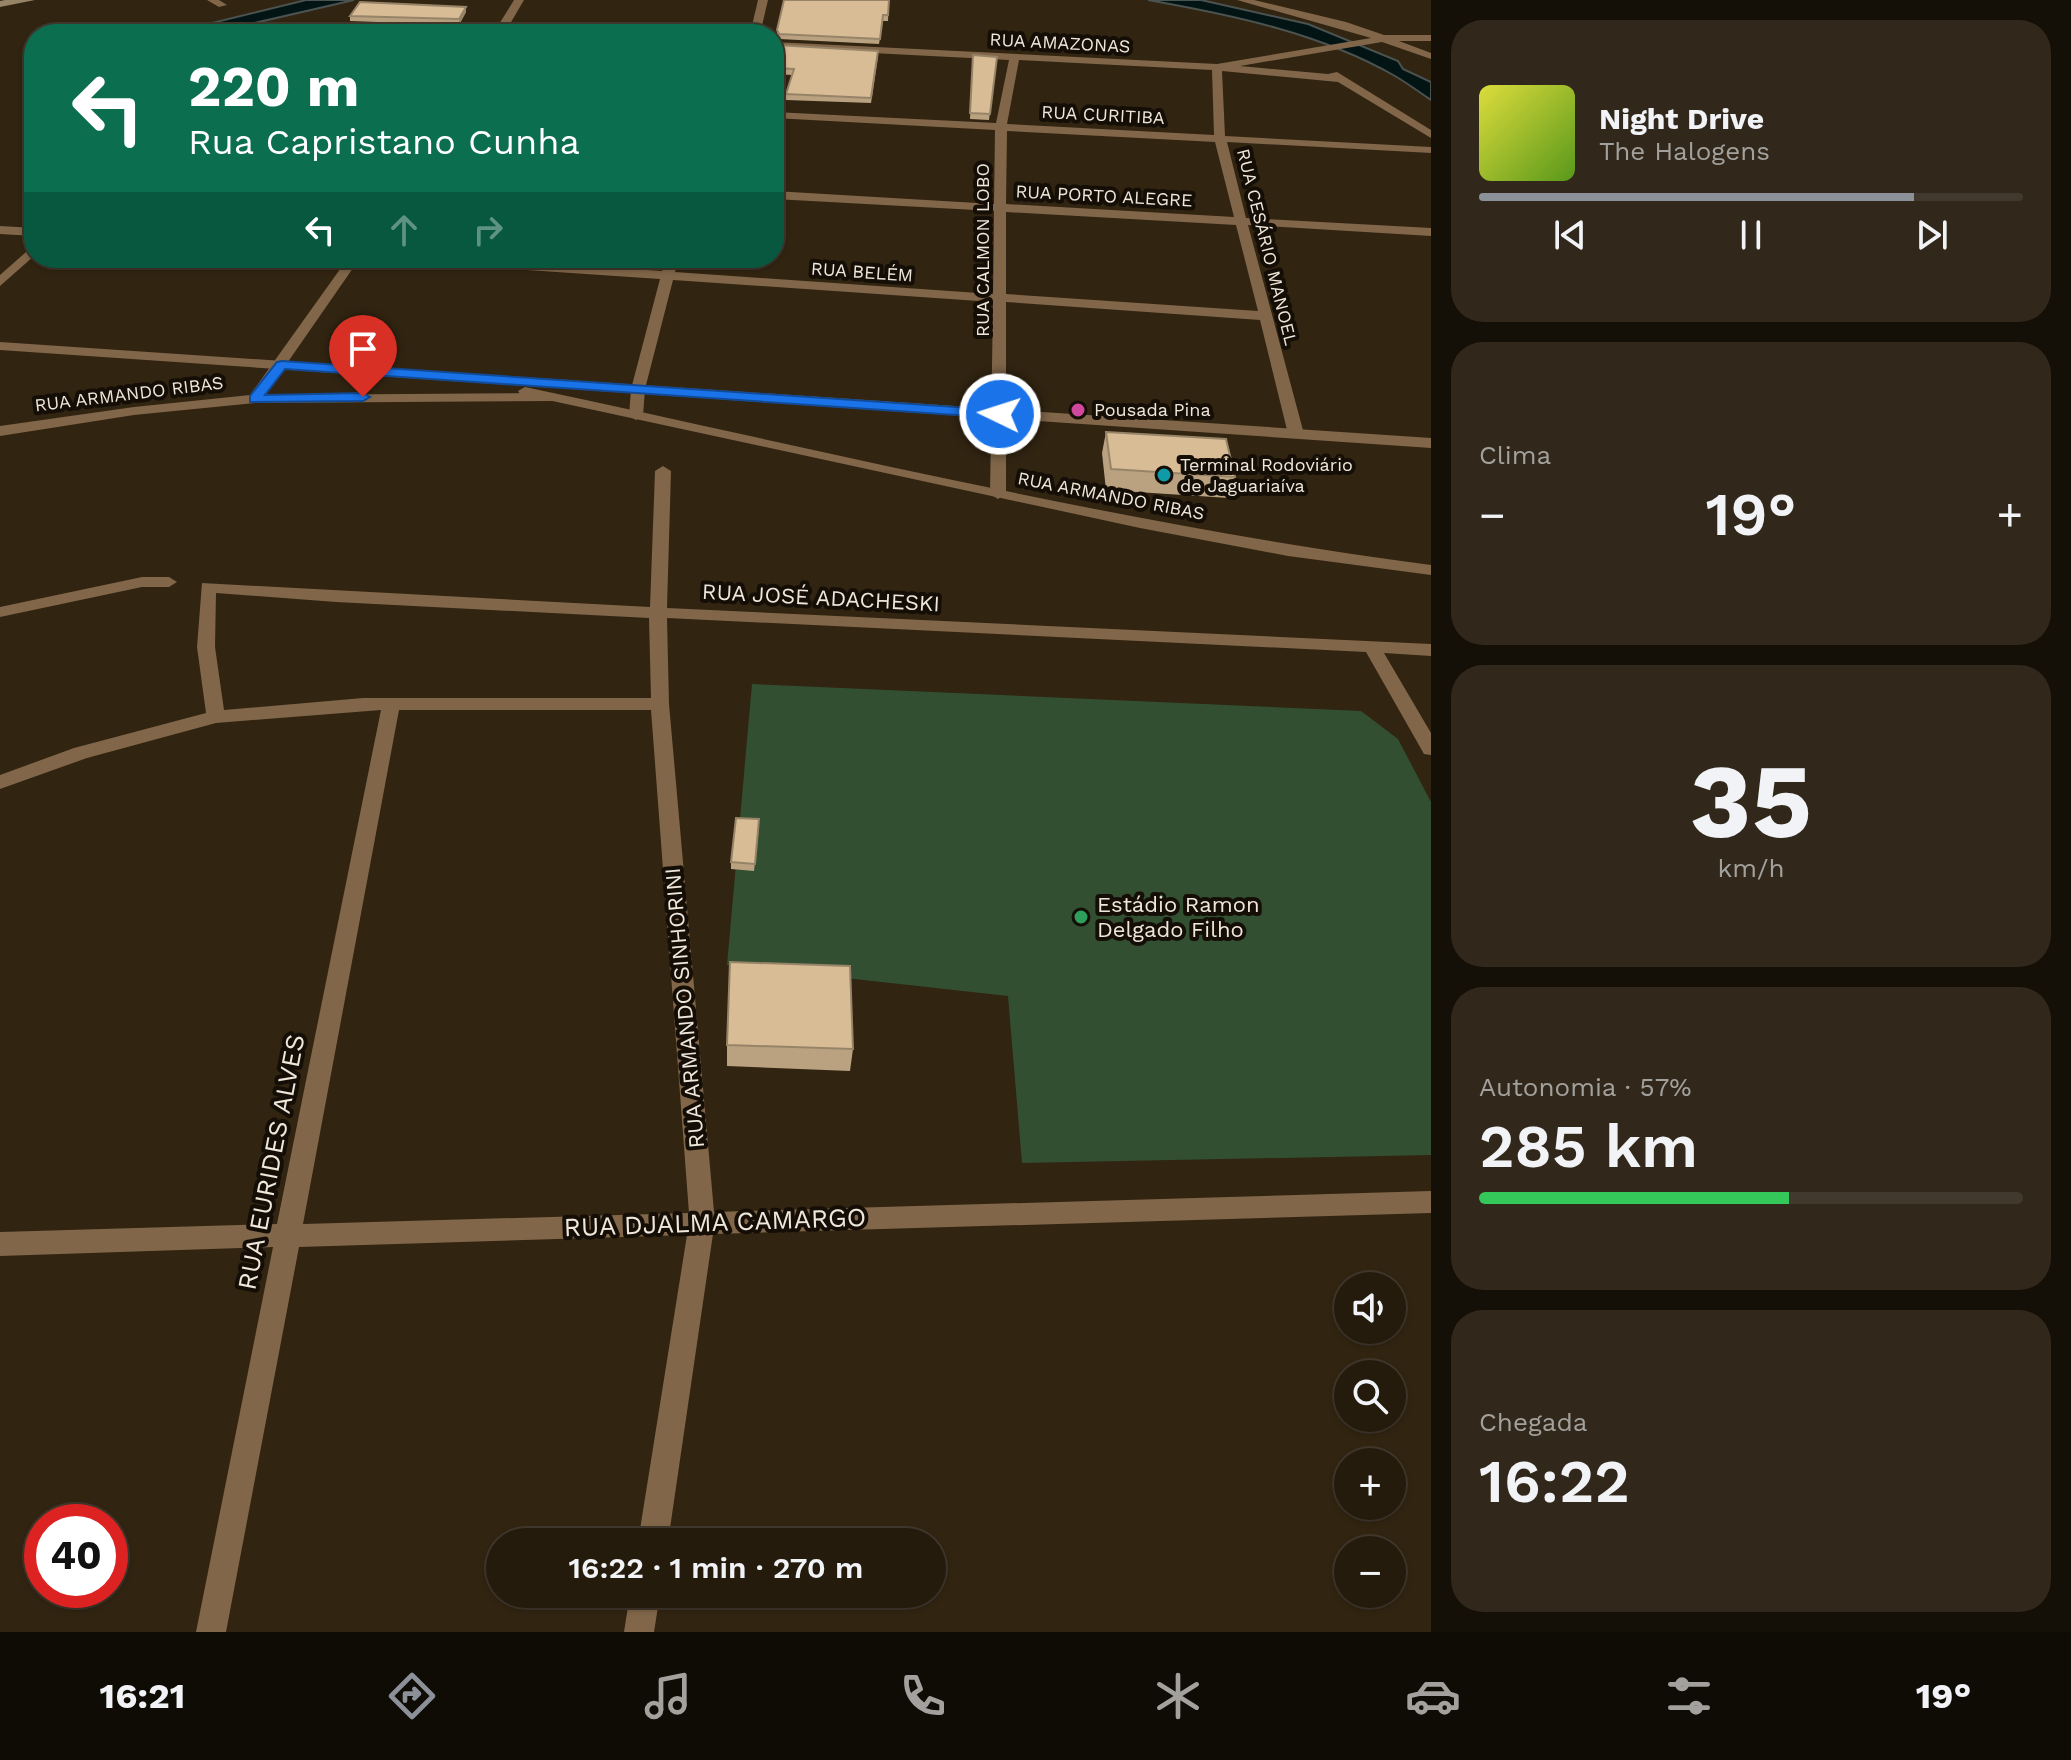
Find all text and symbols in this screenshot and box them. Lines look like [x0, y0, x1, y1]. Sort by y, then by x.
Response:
street label: RUA AMAZONAS [989, 28, 1131, 57]
text: 220 m [188, 54, 360, 120]
icon: left [56, 56, 160, 160]
street label: RUA CURITIBA [1041, 101, 1165, 128]
text: Night Drive [1599, 101, 1764, 136]
text: Rua Capristano Cunha [188, 121, 580, 163]
text: The Halogens [1599, 136, 1770, 166]
street label: RUA CESÁRIO MANOEL [1233, 146, 1302, 348]
street label: RUA CALMON LOBO [972, 163, 993, 337]
street label: RUA PORTO ALEGRE [1015, 180, 1193, 211]
icon: left [298, 208, 342, 252]
icon: ahead [382, 208, 426, 252]
icon: right [466, 208, 510, 252]
icon: previous [1548, 213, 1592, 257]
icon: pause [1729, 213, 1773, 257]
icon: next [1910, 213, 1954, 257]
street label: RUA BELÉM [810, 257, 914, 286]
pin [329, 315, 397, 397]
icon: arrive [341, 327, 385, 371]
street label: RUA ARMANDO RIBAS [33, 372, 224, 415]
position arrow [958, 372, 1042, 456]
place label: Pousada Pina [1094, 399, 1211, 420]
marker: Pousada Pina [1069, 401, 1087, 419]
text: Clima [1479, 440, 1551, 470]
place label: Terminal Rodoviário de Jaguariaíva [1180, 454, 1353, 496]
marker: Terminal Rodoviário de Jaguariaíva [1155, 466, 1173, 484]
street label: RUA ARMANDO RIBAS [1016, 467, 1206, 524]
text: 19° [1706, 479, 1796, 550]
text: − [1479, 489, 1506, 541]
text: + [1996, 489, 2023, 541]
street label: RUA JOSÉ ADACHESKI [701, 579, 941, 616]
text: 35 [1690, 740, 1812, 862]
text: km/h [1718, 853, 1784, 883]
street label: RUA ARMANDO SINHORINI [660, 867, 709, 1149]
place label: Estádio Ramon Delgado Filho [1097, 892, 1260, 942]
marker: Estádio Ramon Delgado Filho [1072, 908, 1090, 926]
street label: RUA EURIDES ALVES [231, 1032, 311, 1292]
text: Autonomia · 57% [1479, 1072, 1692, 1102]
text: 285 km [1479, 1111, 1698, 1182]
street label: RUA DJALMA CAMARGO [563, 1202, 867, 1242]
map controls [1334, 1272, 1406, 1608]
button: sound [1334, 1272, 1406, 1344]
button: search [1334, 1360, 1406, 1432]
text: Chegada [1479, 1407, 1588, 1437]
text: 16:22 [1479, 1446, 1630, 1517]
button: + [1334, 1448, 1406, 1520]
speed limit sign: 40 [24, 1504, 128, 1608]
button: − [1334, 1536, 1406, 1608]
text: 16:22 · 1 min · 270 m [569, 1550, 863, 1585]
icon: directions [384, 1668, 440, 1724]
icon: music [640, 1668, 696, 1724]
icon: phone [895, 1668, 951, 1724]
icon: climate [1150, 1668, 1206, 1724]
icon: car [1405, 1668, 1461, 1724]
icon: filters [1661, 1668, 1717, 1724]
text: 16:21 [100, 1675, 185, 1717]
text: 19° [1916, 1675, 1971, 1717]

